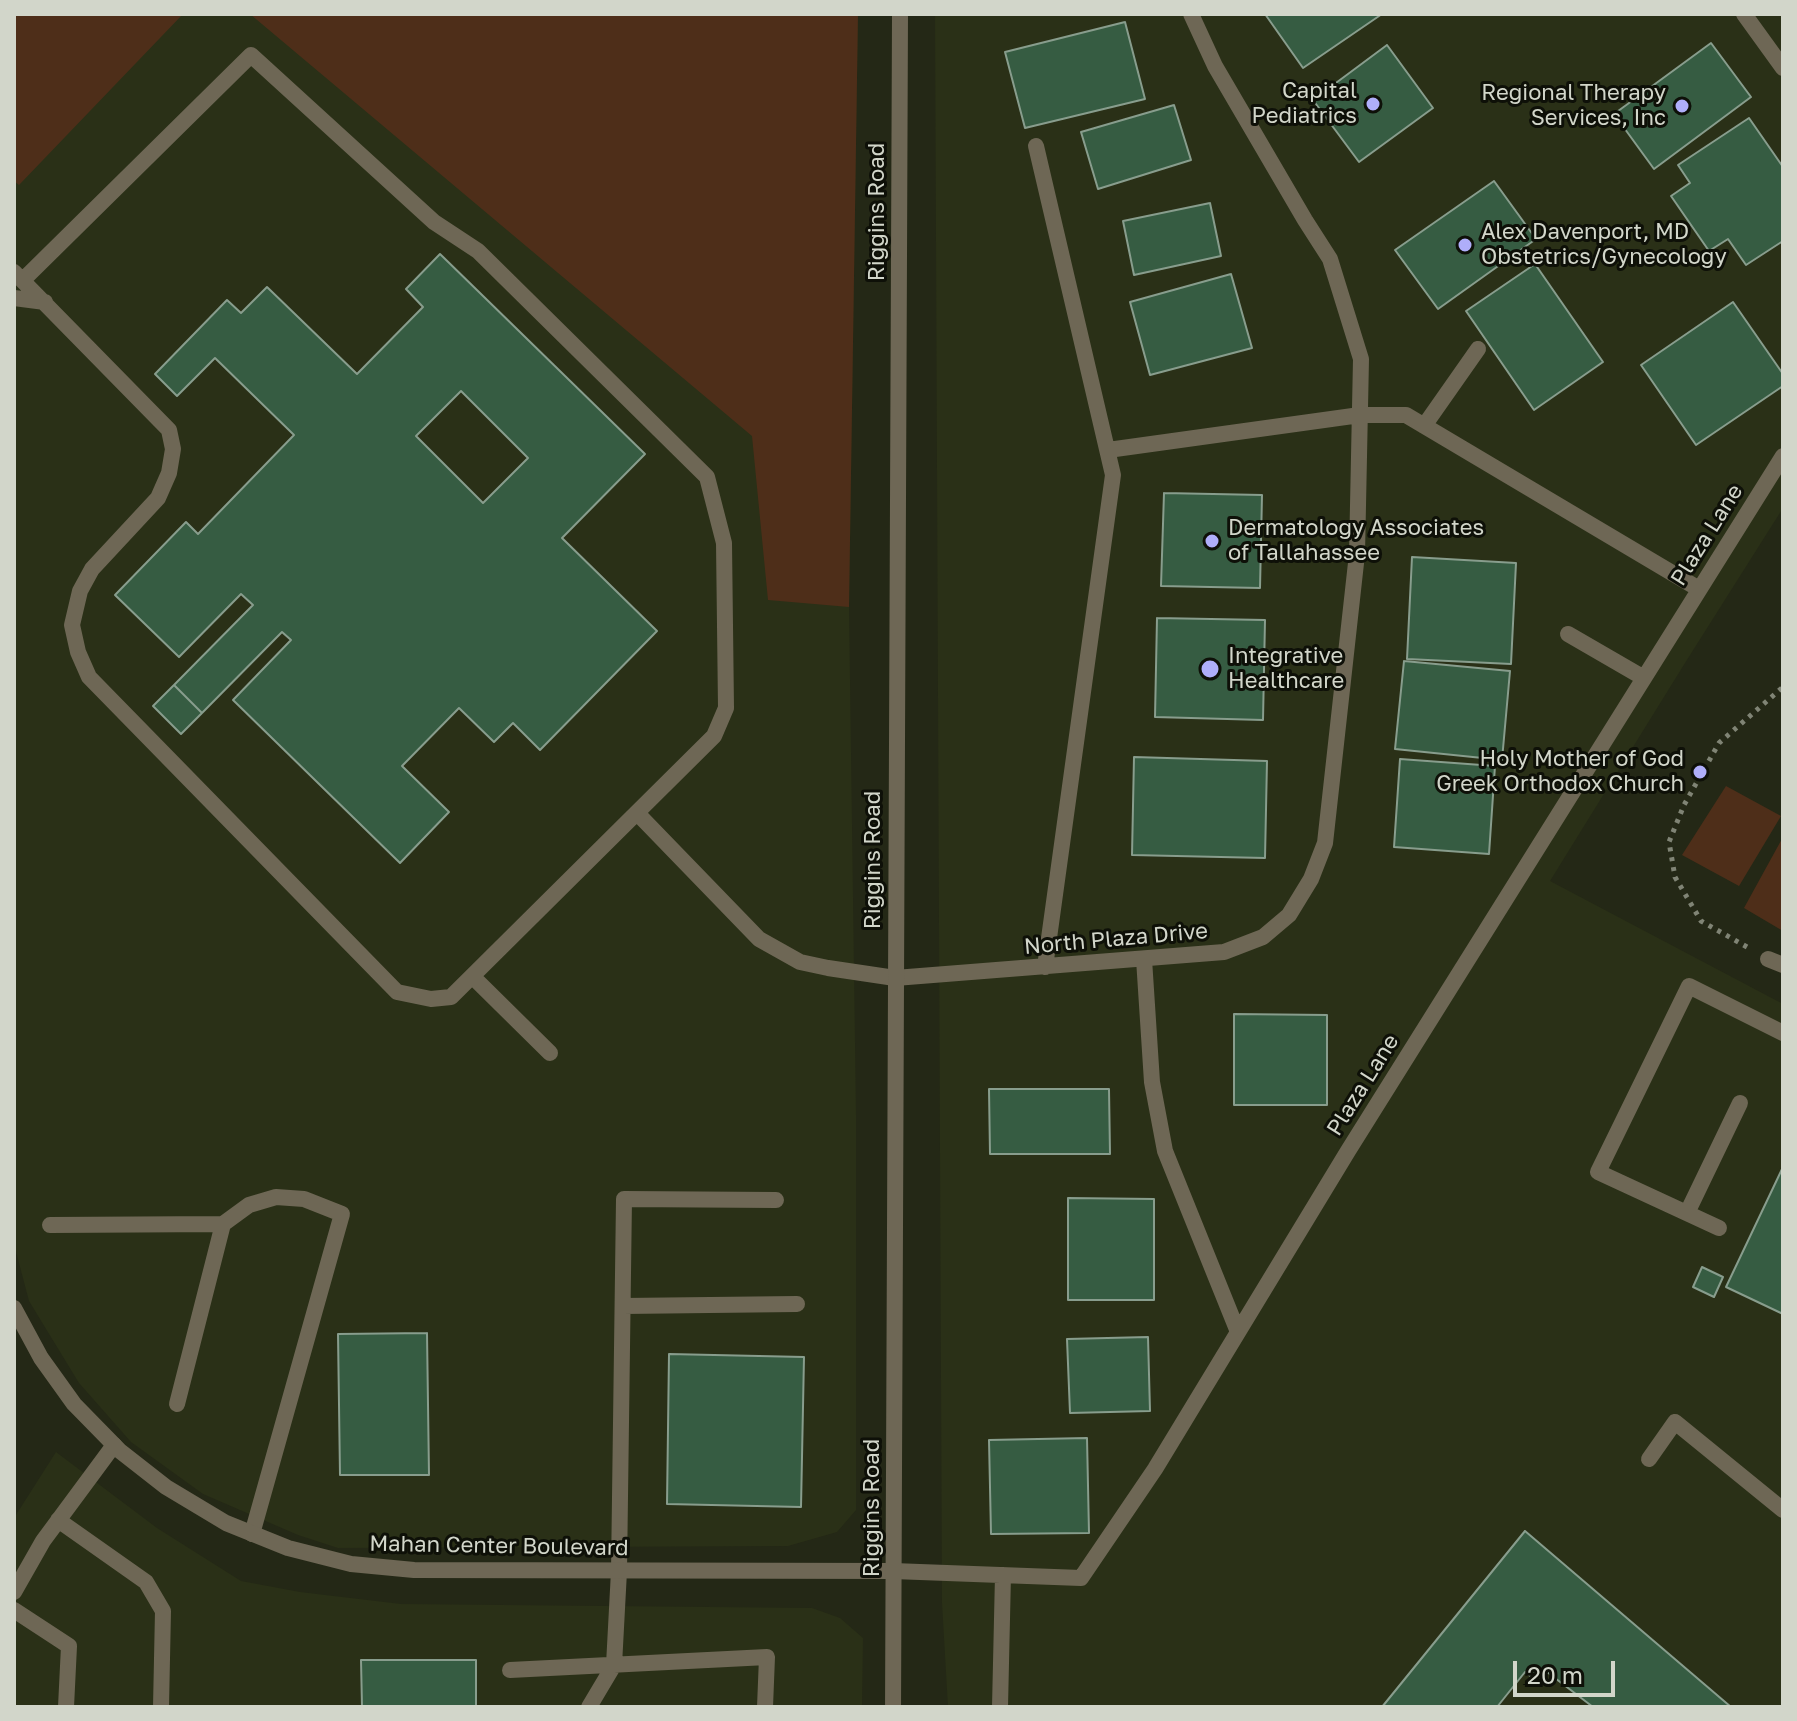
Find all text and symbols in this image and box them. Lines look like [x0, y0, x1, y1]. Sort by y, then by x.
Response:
place label: Capital Pediatrics [1251, 78, 1357, 130]
place label: Regional Therapy Services, Inc [1481, 80, 1666, 132]
marker: Capital Pediatrics [1364, 95, 1382, 113]
marker: Regional Therapy Services, Inc [1673, 97, 1691, 115]
street label: Riggins Road [864, 143, 890, 281]
place label: Alex Davenport, MD Obstetrics/Gynecology [1481, 219, 1727, 270]
marker: Alex Davenport, MD Obstetrics/Gynecology [1456, 236, 1474, 254]
street label: Plaza Lane [1665, 479, 1749, 591]
place label: Dermatology Associates of Tallahassee [1228, 515, 1484, 566]
marker: Dermatology Associates of Tallahassee [1203, 532, 1221, 550]
place label: Integrative Healthcare [1228, 643, 1344, 694]
marker: Integrative Healthcare [1199, 658, 1221, 680]
place label: Holy Mother of God Greek Orthodox Church [1436, 746, 1684, 798]
marker: Holy Mother of God Greek Orthodox Church [1691, 763, 1709, 781]
street label: Riggins Road [860, 791, 886, 929]
street label: North Plaza Drive [1023, 918, 1209, 960]
street label: Plaza Lane [1321, 1029, 1405, 1141]
street label: Riggins Road [859, 1439, 885, 1577]
street label: Mahan Center Boulevard [369, 1531, 629, 1561]
scale bar [1517, 1645, 1619, 1695]
text: 20 m [1527, 1660, 1583, 1689]

